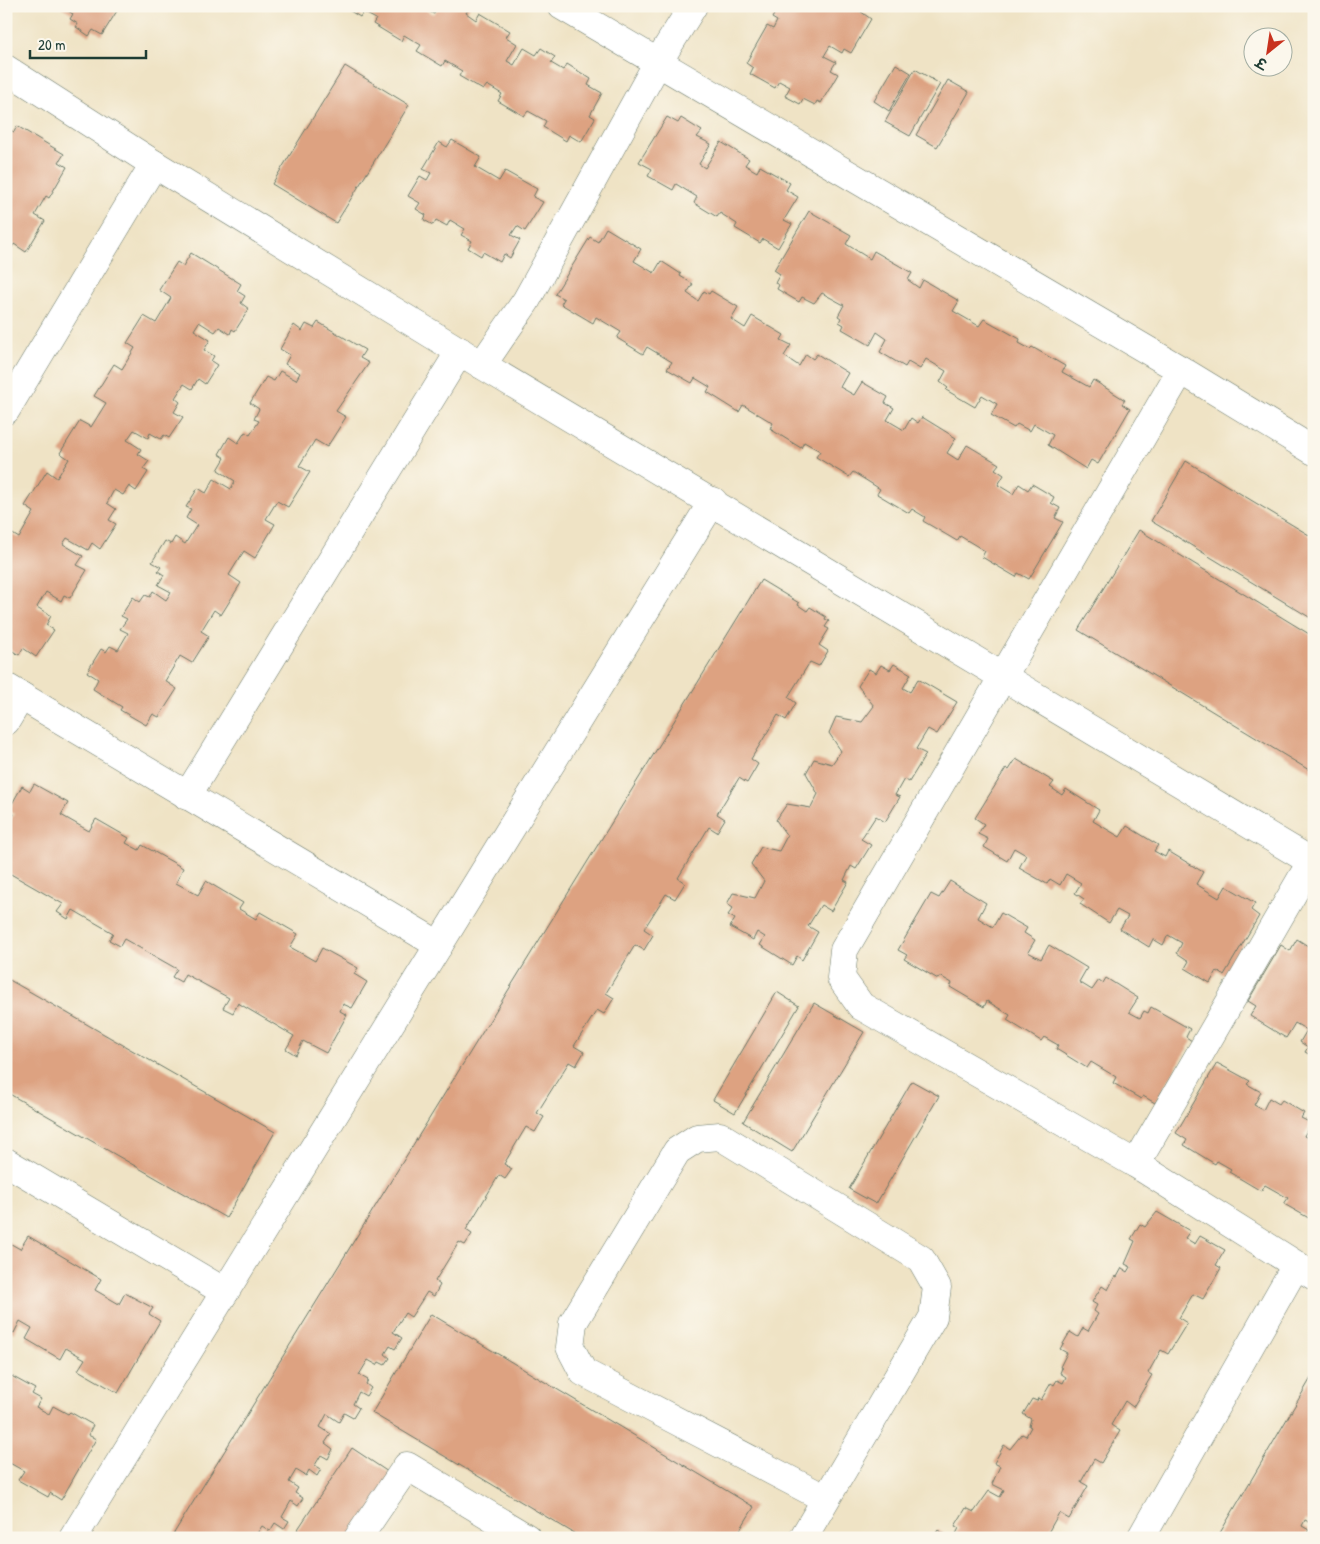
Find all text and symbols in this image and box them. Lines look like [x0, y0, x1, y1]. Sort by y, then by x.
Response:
scale bar [30, 28, 146, 60]
north arrow [1242, 28, 1292, 78]
text: 20 m [38, 34, 65, 55]
text: उ [1251, 52, 1272, 75]

